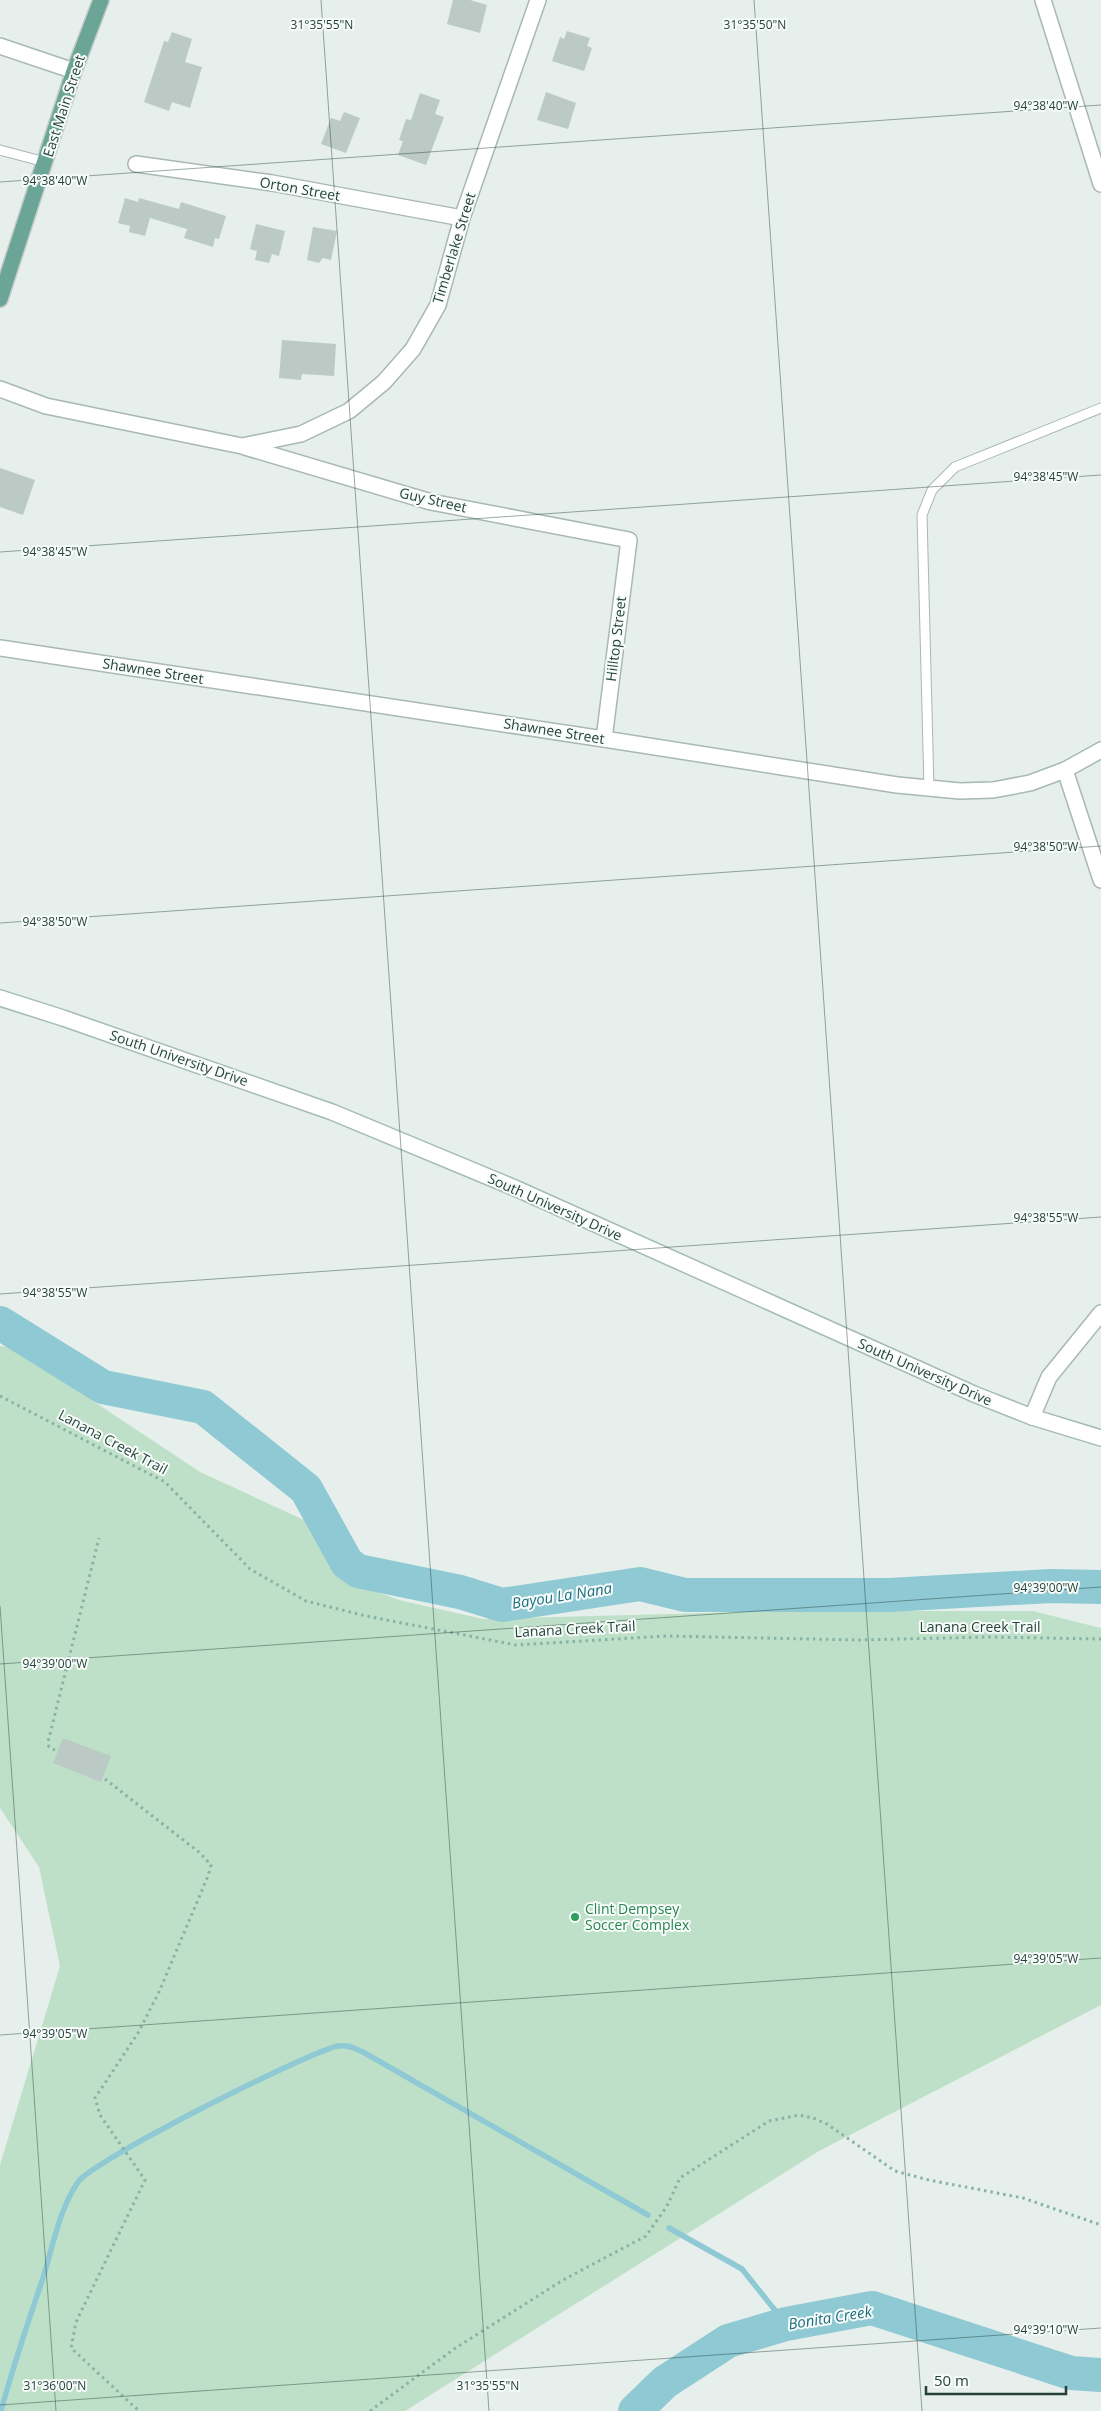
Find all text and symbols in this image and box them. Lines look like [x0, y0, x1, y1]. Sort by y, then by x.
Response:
text: 31°35'55"N [291, 16, 353, 33]
text: 31°35'50"N [724, 16, 786, 33]
street label: East Main Street [38, 52, 89, 159]
text: 94°38'40"W [1014, 97, 1078, 114]
text: 94°38'40"W [23, 172, 87, 189]
street label: Orton Street [258, 172, 342, 205]
street label: Timberlake Street [428, 190, 480, 306]
text: 94°38'45"W [1014, 468, 1078, 485]
street label: Guy Street [398, 483, 469, 516]
text: 94°38'45"W [23, 543, 87, 560]
street label: Hilltop Street [601, 595, 630, 683]
street label: Shawnee Street [101, 653, 205, 688]
street label: Shawnee Street [502, 713, 606, 748]
text: 94°38'50"W [1014, 838, 1078, 855]
text: 94°38'50"W [23, 913, 87, 930]
street label: South University Drive [108, 1025, 251, 1090]
street label: South University Drive [485, 1168, 625, 1245]
text: 94°38'55"W [1014, 1209, 1078, 1226]
text: 94°38'55"W [23, 1284, 87, 1301]
street label: South University Drive [855, 1333, 995, 1410]
street label: Lanana Creek Trail [55, 1405, 171, 1478]
water label: Bayou La Nana [510, 1577, 614, 1613]
text: 94°39'00"W [1014, 1579, 1078, 1596]
street label: Lanana Creek Trail [514, 1616, 636, 1641]
street label: Lanana Creek Trail [920, 1617, 1041, 1636]
text: 94°39'00"W [23, 1655, 87, 1672]
place label: Clint Dempsey Soccer Complex [585, 1899, 690, 1934]
marker: Clint Dempsey Soccer Complex [569, 1911, 581, 1923]
text: 94°39'05"W [1014, 1950, 1078, 1967]
text: 94°39'05"W [23, 2025, 87, 2042]
water label: Bonita Creek [787, 2300, 874, 2333]
text: 94°39'10"W [1014, 2321, 1078, 2338]
scale bar [926, 2364, 1066, 2396]
text: 50 m [934, 2370, 969, 2390]
text: 31°36'00"N [24, 2377, 86, 2394]
text: 31°35'55"N [457, 2377, 519, 2394]

